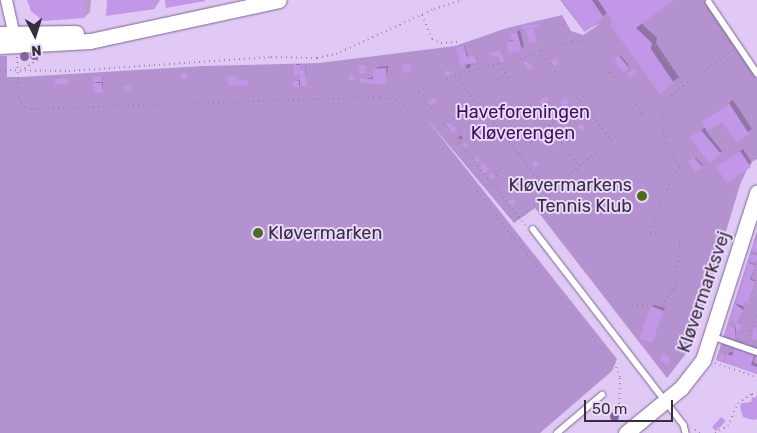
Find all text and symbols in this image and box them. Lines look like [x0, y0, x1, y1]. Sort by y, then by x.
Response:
north arrow [10, 10, 60, 60]
text: N [31, 42, 42, 59]
park label: Haveforeningen Kløverengen [456, 102, 590, 144]
place label: Kløvermarkens Tennis Klub [508, 175, 632, 218]
marker: Kløvermarkens Tennis Klub [636, 190, 648, 202]
place label: Kløvermarken [268, 222, 382, 244]
marker: Kløvermarken [252, 227, 264, 239]
street label: Kløvermarksvej [673, 229, 735, 355]
scale bar [587, 390, 676, 422]
text: 50 m [592, 400, 627, 418]

